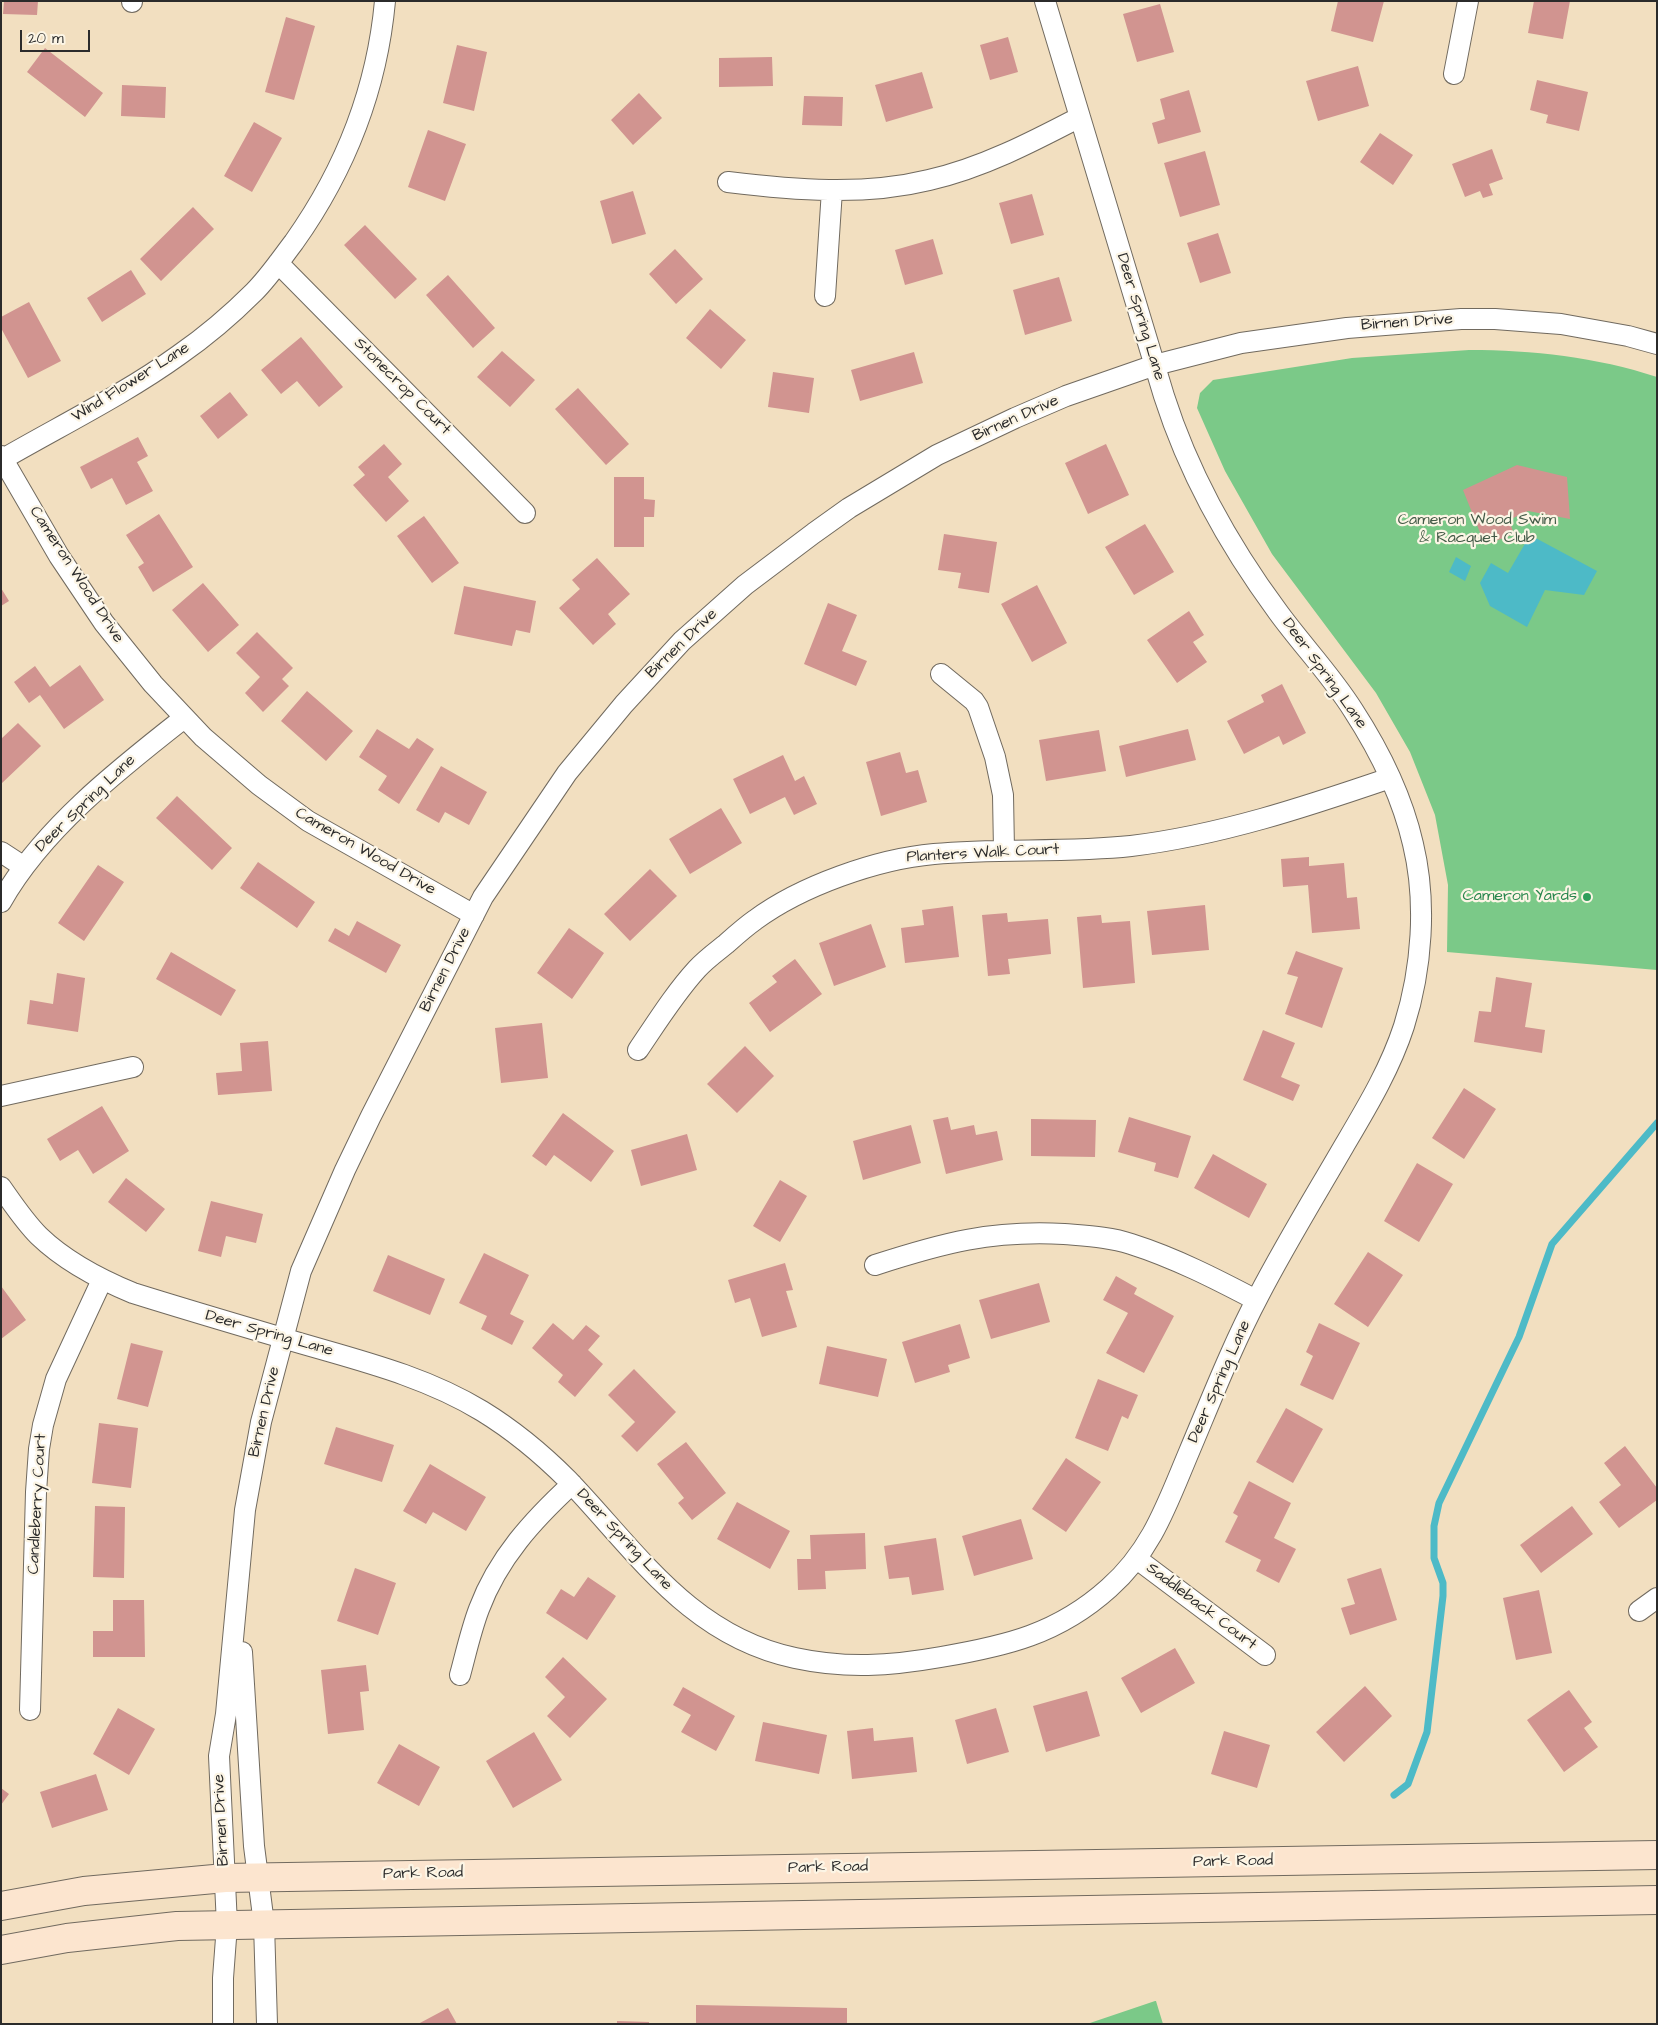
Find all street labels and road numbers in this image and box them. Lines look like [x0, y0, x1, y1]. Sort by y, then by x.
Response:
street label: Deer Spring Lane [1112, 251, 1168, 383]
street label: Birnen Drive [1360, 310, 1454, 336]
street label: Stonecrop Court [349, 334, 455, 440]
street label: Wind Flower Lane [69, 339, 193, 427]
street label: Birnen Drive [970, 391, 1062, 447]
street label: Cameron Wood Drive [25, 503, 127, 647]
street label: Birnen Drive [642, 605, 722, 683]
street label: Deer Spring Lane [1277, 615, 1371, 733]
street label: Deer Spring Lane [32, 751, 140, 857]
street label: Cameron Wood Drive [291, 804, 439, 900]
street label: Planters Walk Court [906, 840, 1060, 868]
street label: Birnen Drive [417, 925, 475, 1015]
street label: Deer Spring Lane [203, 1307, 335, 1361]
street label: Deer Spring Lane [1184, 1318, 1256, 1446]
street label: Birnen Drive [245, 1365, 285, 1459]
street label: Candleberry Court [25, 1433, 51, 1575]
street label: Deer Spring Lane [572, 1485, 676, 1595]
street label: Saddleback Court [1142, 1559, 1260, 1655]
street label: Birnen Drive [210, 1773, 234, 1867]
street label: Park Road [1193, 1852, 1273, 1872]
street label: Park Road [788, 1858, 868, 1878]
street label: Park Road [383, 1864, 463, 1884]

